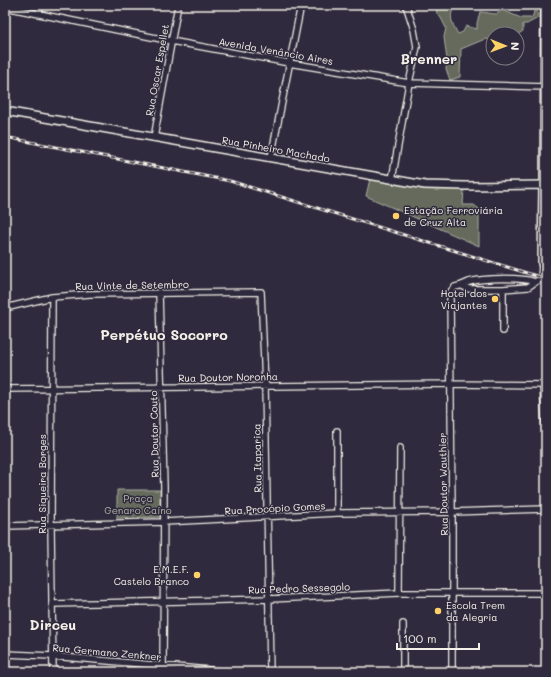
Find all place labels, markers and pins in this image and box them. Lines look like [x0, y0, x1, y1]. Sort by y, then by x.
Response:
place label: Estação Ferroviária de Cruz Alta [404, 203, 503, 229]
marker: Estação Ferroviária de Cruz Alta [391, 211, 401, 221]
place label: Hotel dos Viajantes [441, 286, 487, 312]
marker: Hotel dos Viajantes [490, 294, 500, 304]
place label: E.M.E.F. Castelo Branco [114, 562, 189, 588]
marker: E.M.E.F. Castelo Branco [192, 570, 202, 580]
place label: Escola Trem da Alegria [446, 598, 505, 624]
marker: Escola Trem da Alegria [433, 606, 443, 616]

